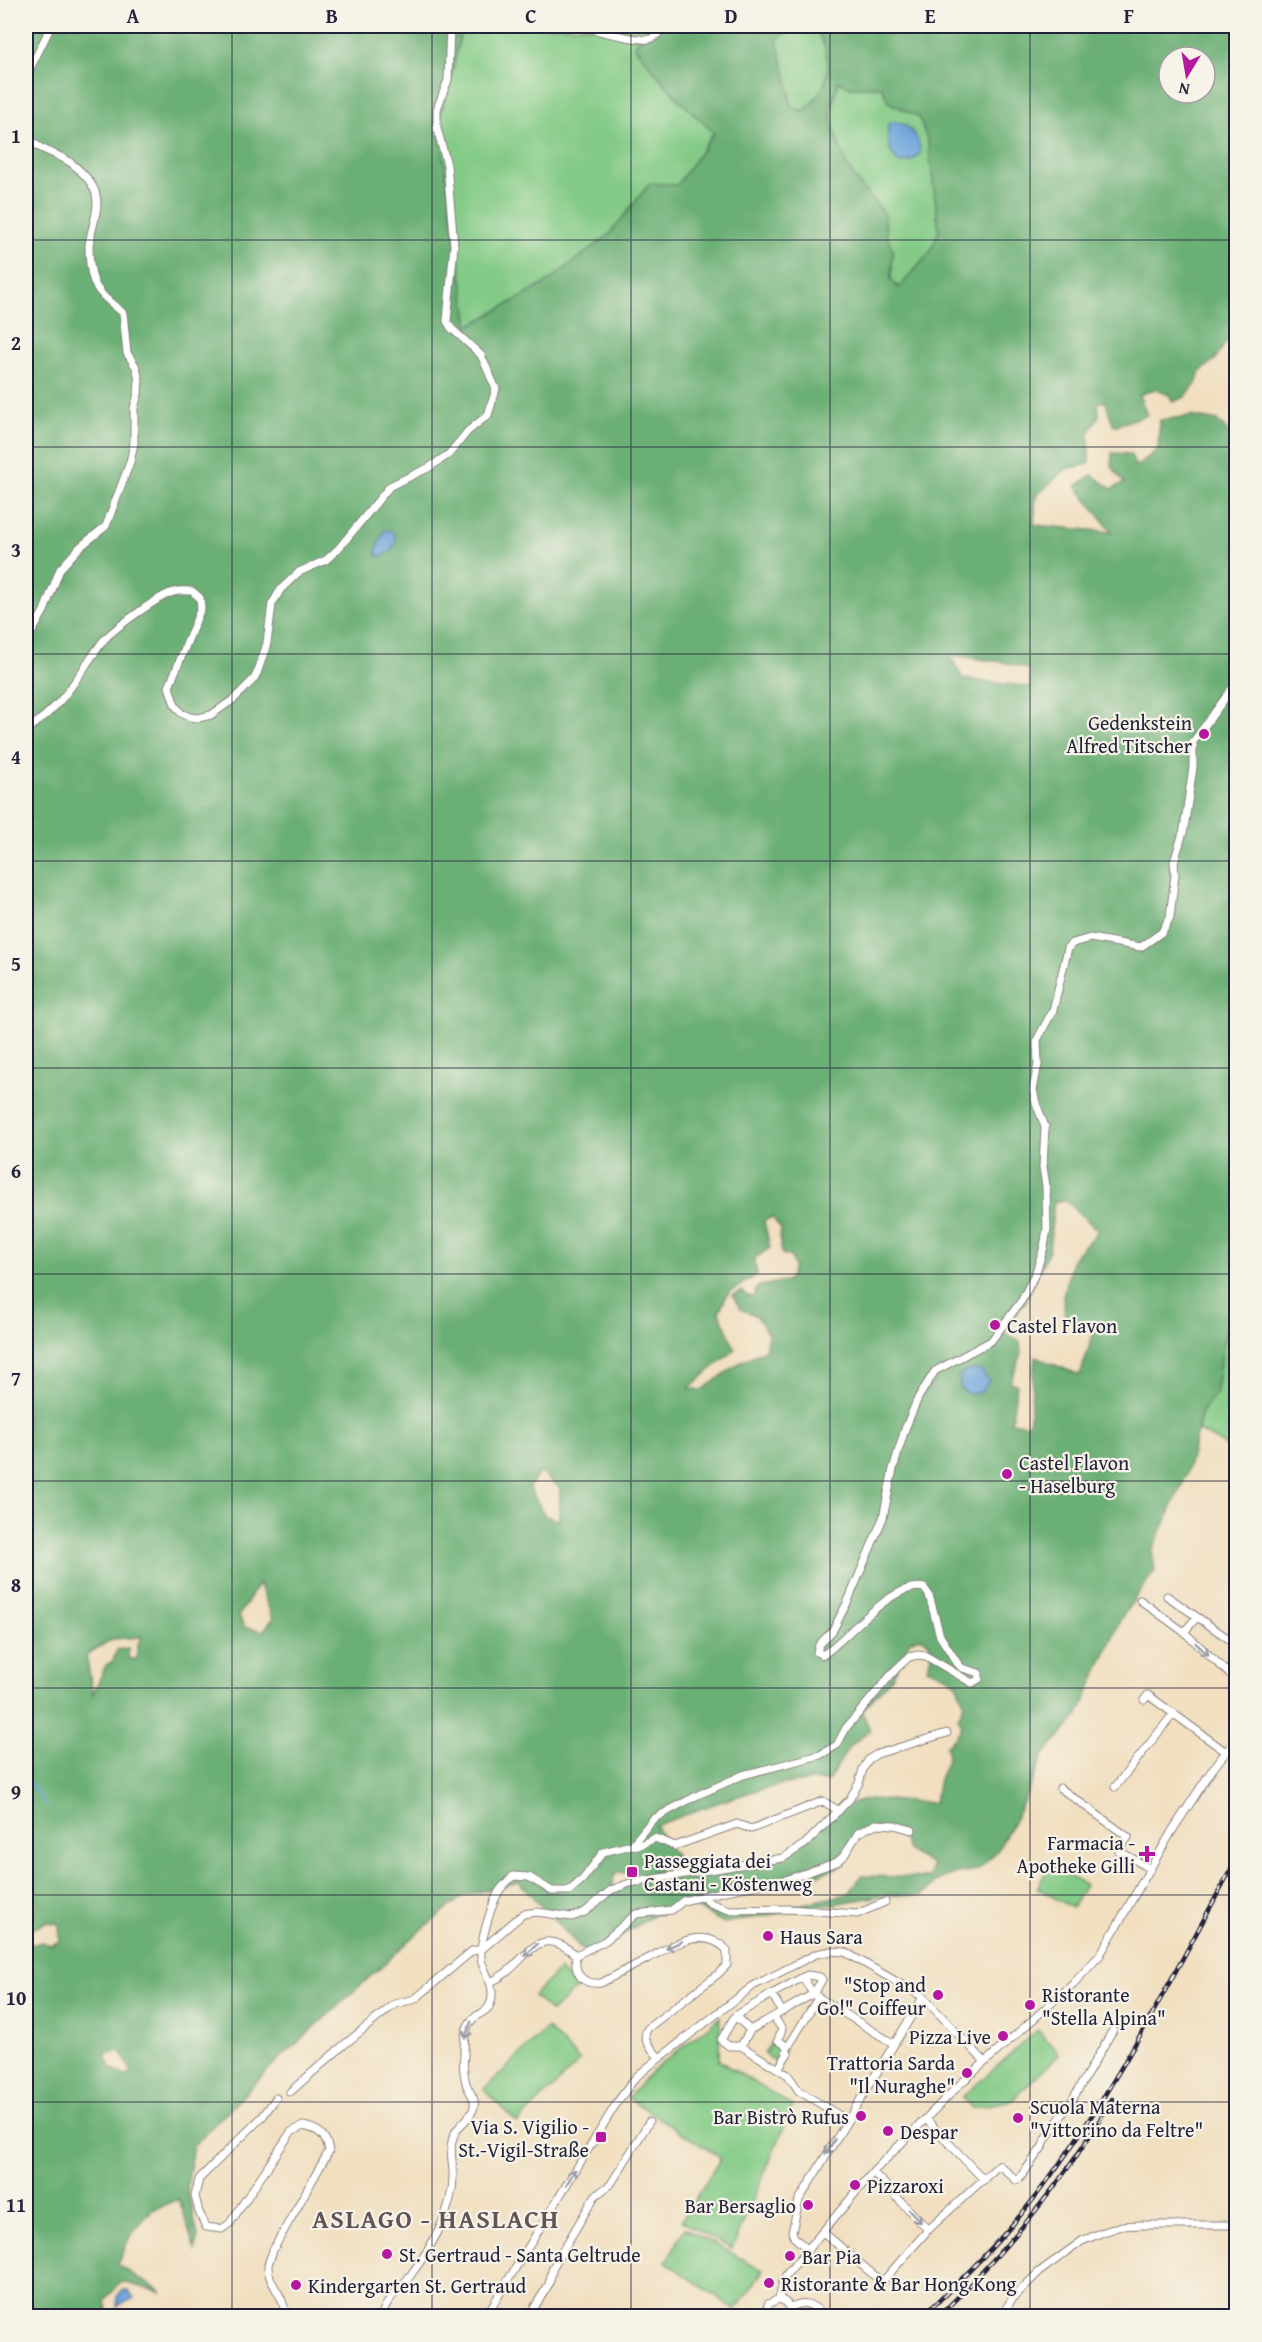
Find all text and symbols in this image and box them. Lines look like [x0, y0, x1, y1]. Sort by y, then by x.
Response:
text: A [127, 1, 140, 30]
text: B [326, 1, 338, 30]
text: C [525, 1, 537, 30]
text: D [724, 1, 738, 30]
text: E [925, 1, 936, 30]
text: F [1124, 1, 1134, 30]
north arrow [1157, 45, 1217, 105]
text: N [1176, 77, 1192, 103]
text: 1 [11, 121, 21, 150]
text: 2 [11, 328, 21, 357]
text: 3 [11, 535, 21, 564]
place label: Gedenkstein Alfred Titscher [1066, 708, 1192, 760]
marker: Gedenkstein Alfred Titscher [1197, 727, 1211, 741]
text: 4 [11, 742, 21, 771]
text: 5 [11, 949, 21, 978]
text: 6 [11, 1156, 21, 1185]
place label: Castel Flavon [1007, 1311, 1117, 1340]
marker: Castel Flavon [988, 1318, 1002, 1332]
text: 7 [11, 1363, 21, 1392]
place label: Castel Flavon - Haselburg [1019, 1448, 1129, 1500]
marker: Castel Flavon - Haselburg [1000, 1467, 1014, 1481]
text: 8 [11, 1570, 21, 1599]
one-way arrow [1194, 1642, 1209, 1656]
text: 9 [11, 1777, 21, 1806]
place label: Farmacia - Apotheke Gilli [1016, 1828, 1135, 1880]
place label: Passeggiata dei Castani - Köstenweg [644, 1846, 812, 1898]
marker: Farmacia - Apotheke Gilli [1140, 1847, 1154, 1861]
marker: Passeggiata dei Castani - Köstenweg [625, 1865, 639, 1879]
place label: Haus Sara [780, 1922, 863, 1951]
marker: Haus Sara [761, 1929, 775, 1943]
one-way arrow [665, 1939, 683, 1951]
one-way arrow [523, 1943, 539, 1956]
place label: "Stop and Go!" Coiffeur [817, 1970, 926, 2022]
place label: Ristorante "Stella Alpina" [1042, 1980, 1166, 2032]
text: 10 [6, 1983, 26, 2012]
marker: "Stop and Go!" Coiffeur [931, 1988, 945, 2002]
marker: Ristorante "Stella Alpina" [1023, 1998, 1037, 2012]
one-way arrow [462, 2020, 473, 2038]
place label: Pizza Live [909, 2022, 991, 2051]
marker: Pizza Live [996, 2029, 1010, 2043]
place label: Trattoria Sarda "Il Nuraghe" [827, 2048, 956, 2100]
marker: Trattoria Sarda "Il Nuraghe" [960, 2066, 974, 2080]
place label: Scuola Materna "Vittorino da Feltre" [1030, 2092, 1203, 2144]
place label: Bar Bistrò Rufus [713, 2102, 849, 2131]
marker: Bar Bistrò Rufus [854, 2109, 868, 2123]
marker: Scuola Materna "Vittorino da Feltre" [1011, 2111, 1025, 2125]
place label: Via S. Vigilio - St.-Vigil-Straße [458, 2112, 589, 2164]
place label: Despar [900, 2117, 958, 2146]
marker: Despar [881, 2124, 895, 2138]
marker: Via S. Vigilio - St.-Vigil-Straße [594, 2130, 608, 2144]
one-way arrow [823, 2138, 835, 2155]
one-way arrow [566, 2169, 578, 2186]
place label: Pizzaroxi [867, 2171, 944, 2200]
marker: Pizzaroxi [848, 2178, 862, 2192]
text: 11 [6, 2190, 26, 2219]
place label: Bar Bersaglio [685, 2191, 796, 2220]
marker: Bar Bersaglio [801, 2198, 815, 2212]
district label: ASLAGO - HASLACH [312, 2199, 560, 2238]
one-way arrow [908, 2209, 922, 2224]
place label: St. Gertraud - Santa Geltrude [399, 2240, 641, 2269]
place label: Bar Pia [802, 2242, 862, 2271]
marker: St. Gertraud - Santa Geltrude [380, 2247, 394, 2261]
marker: Bar Pia [783, 2249, 797, 2263]
place label: Ristorante & Bar Hong Kong [781, 2269, 1017, 2298]
place label: Kindergarten St. Gertraud [308, 2271, 527, 2300]
marker: Ristorante & Bar Hong Kong [762, 2276, 776, 2290]
marker: Kindergarten St. Gertraud [289, 2278, 303, 2292]

